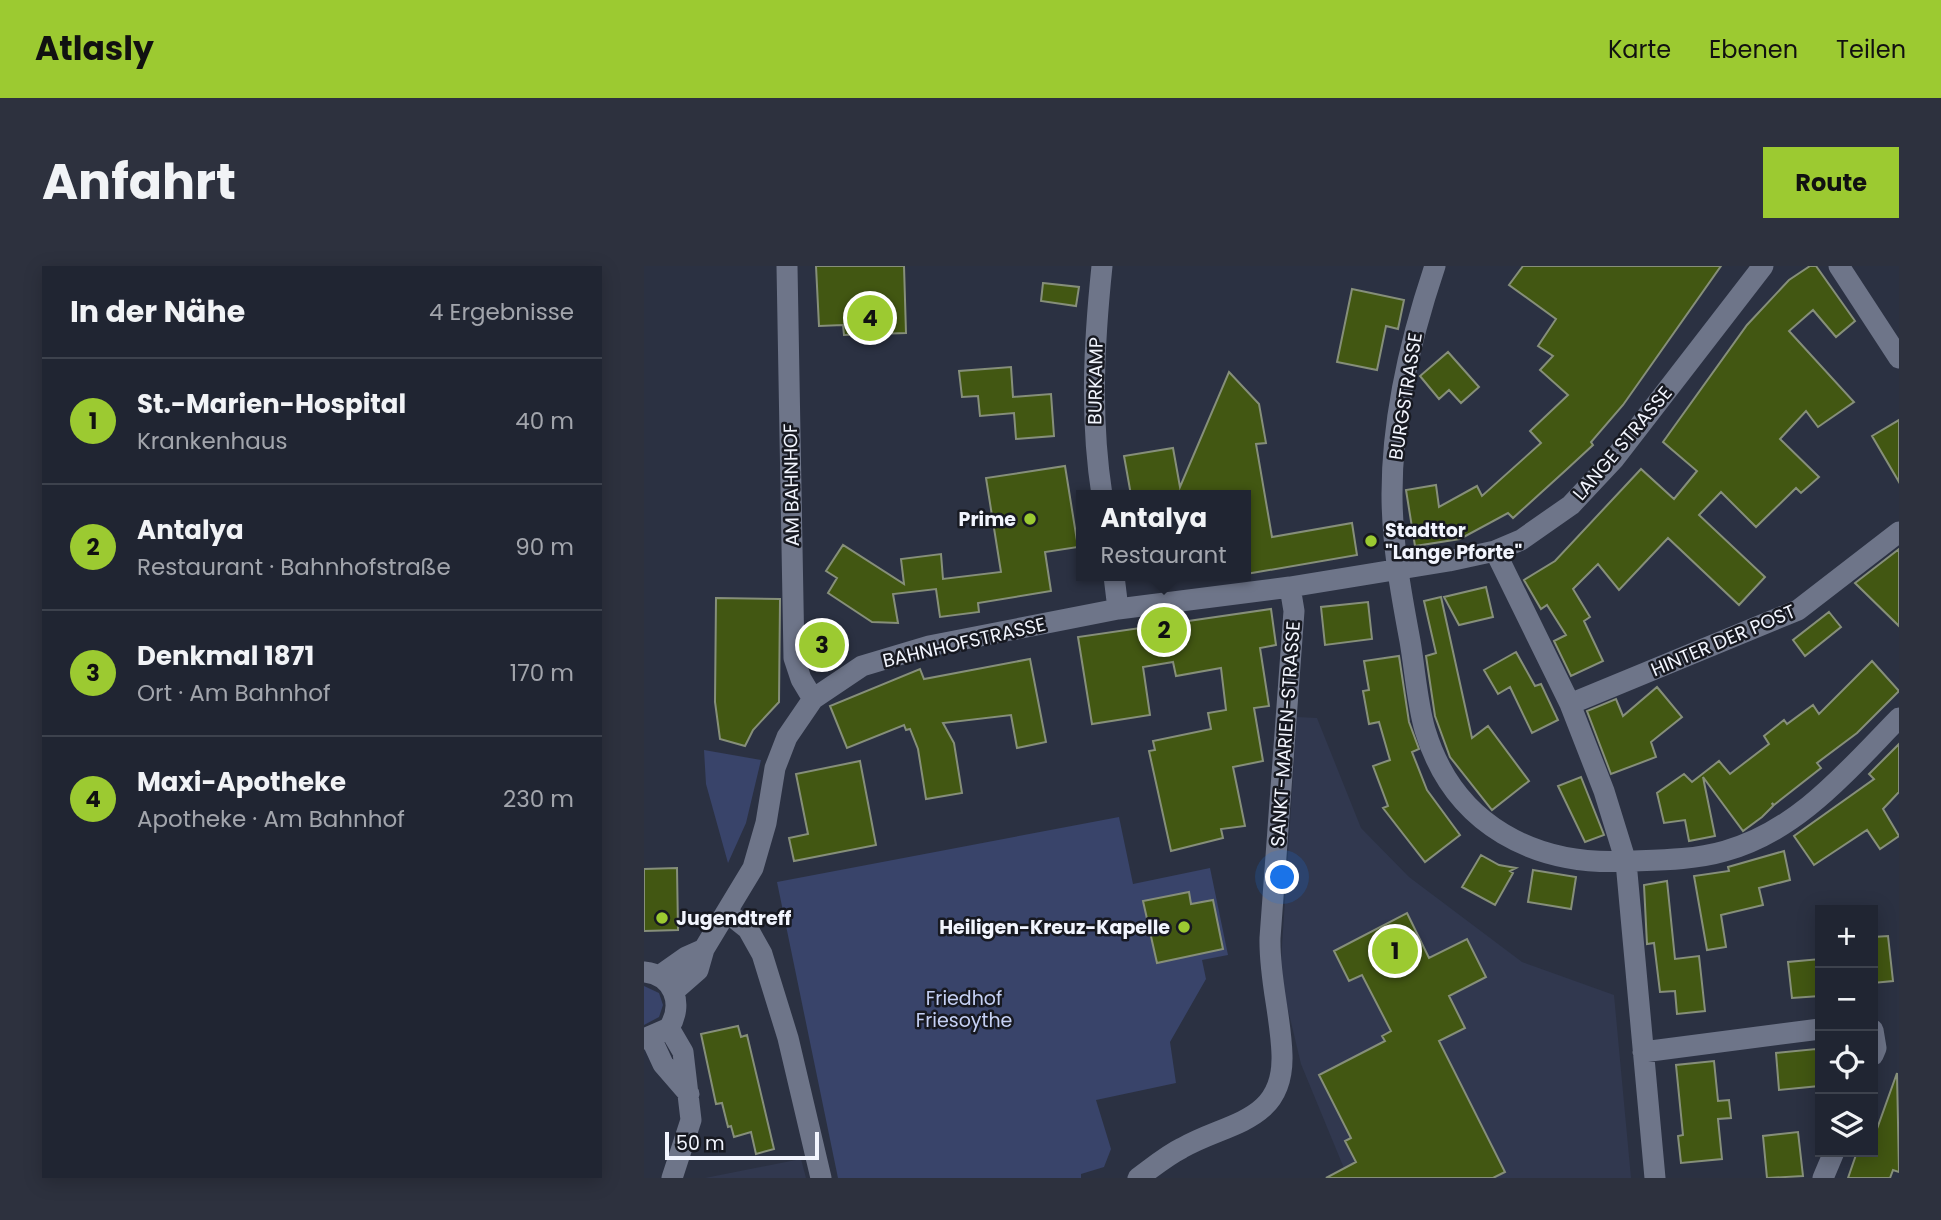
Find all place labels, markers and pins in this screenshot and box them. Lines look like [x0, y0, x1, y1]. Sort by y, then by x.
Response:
pin: 4 [847, 292, 893, 344]
place label: Prime [959, 506, 1016, 533]
marker: Prime [1022, 511, 1038, 527]
place label: Stadttor "Lange Pforte" [1385, 517, 1523, 566]
marker: Stadttor "Lange Pforte" [1363, 533, 1379, 549]
pin: 2 [1141, 604, 1187, 656]
pin: 3 [799, 619, 845, 671]
place label: Jugendtreff [676, 905, 791, 932]
marker: Jugendtreff [654, 910, 670, 926]
place label: Heiligen-Kreuz-Kapelle [939, 914, 1170, 941]
marker: Heiligen-Kreuz-Kapelle [1176, 919, 1192, 935]
pin: 1 [1372, 925, 1418, 977]

